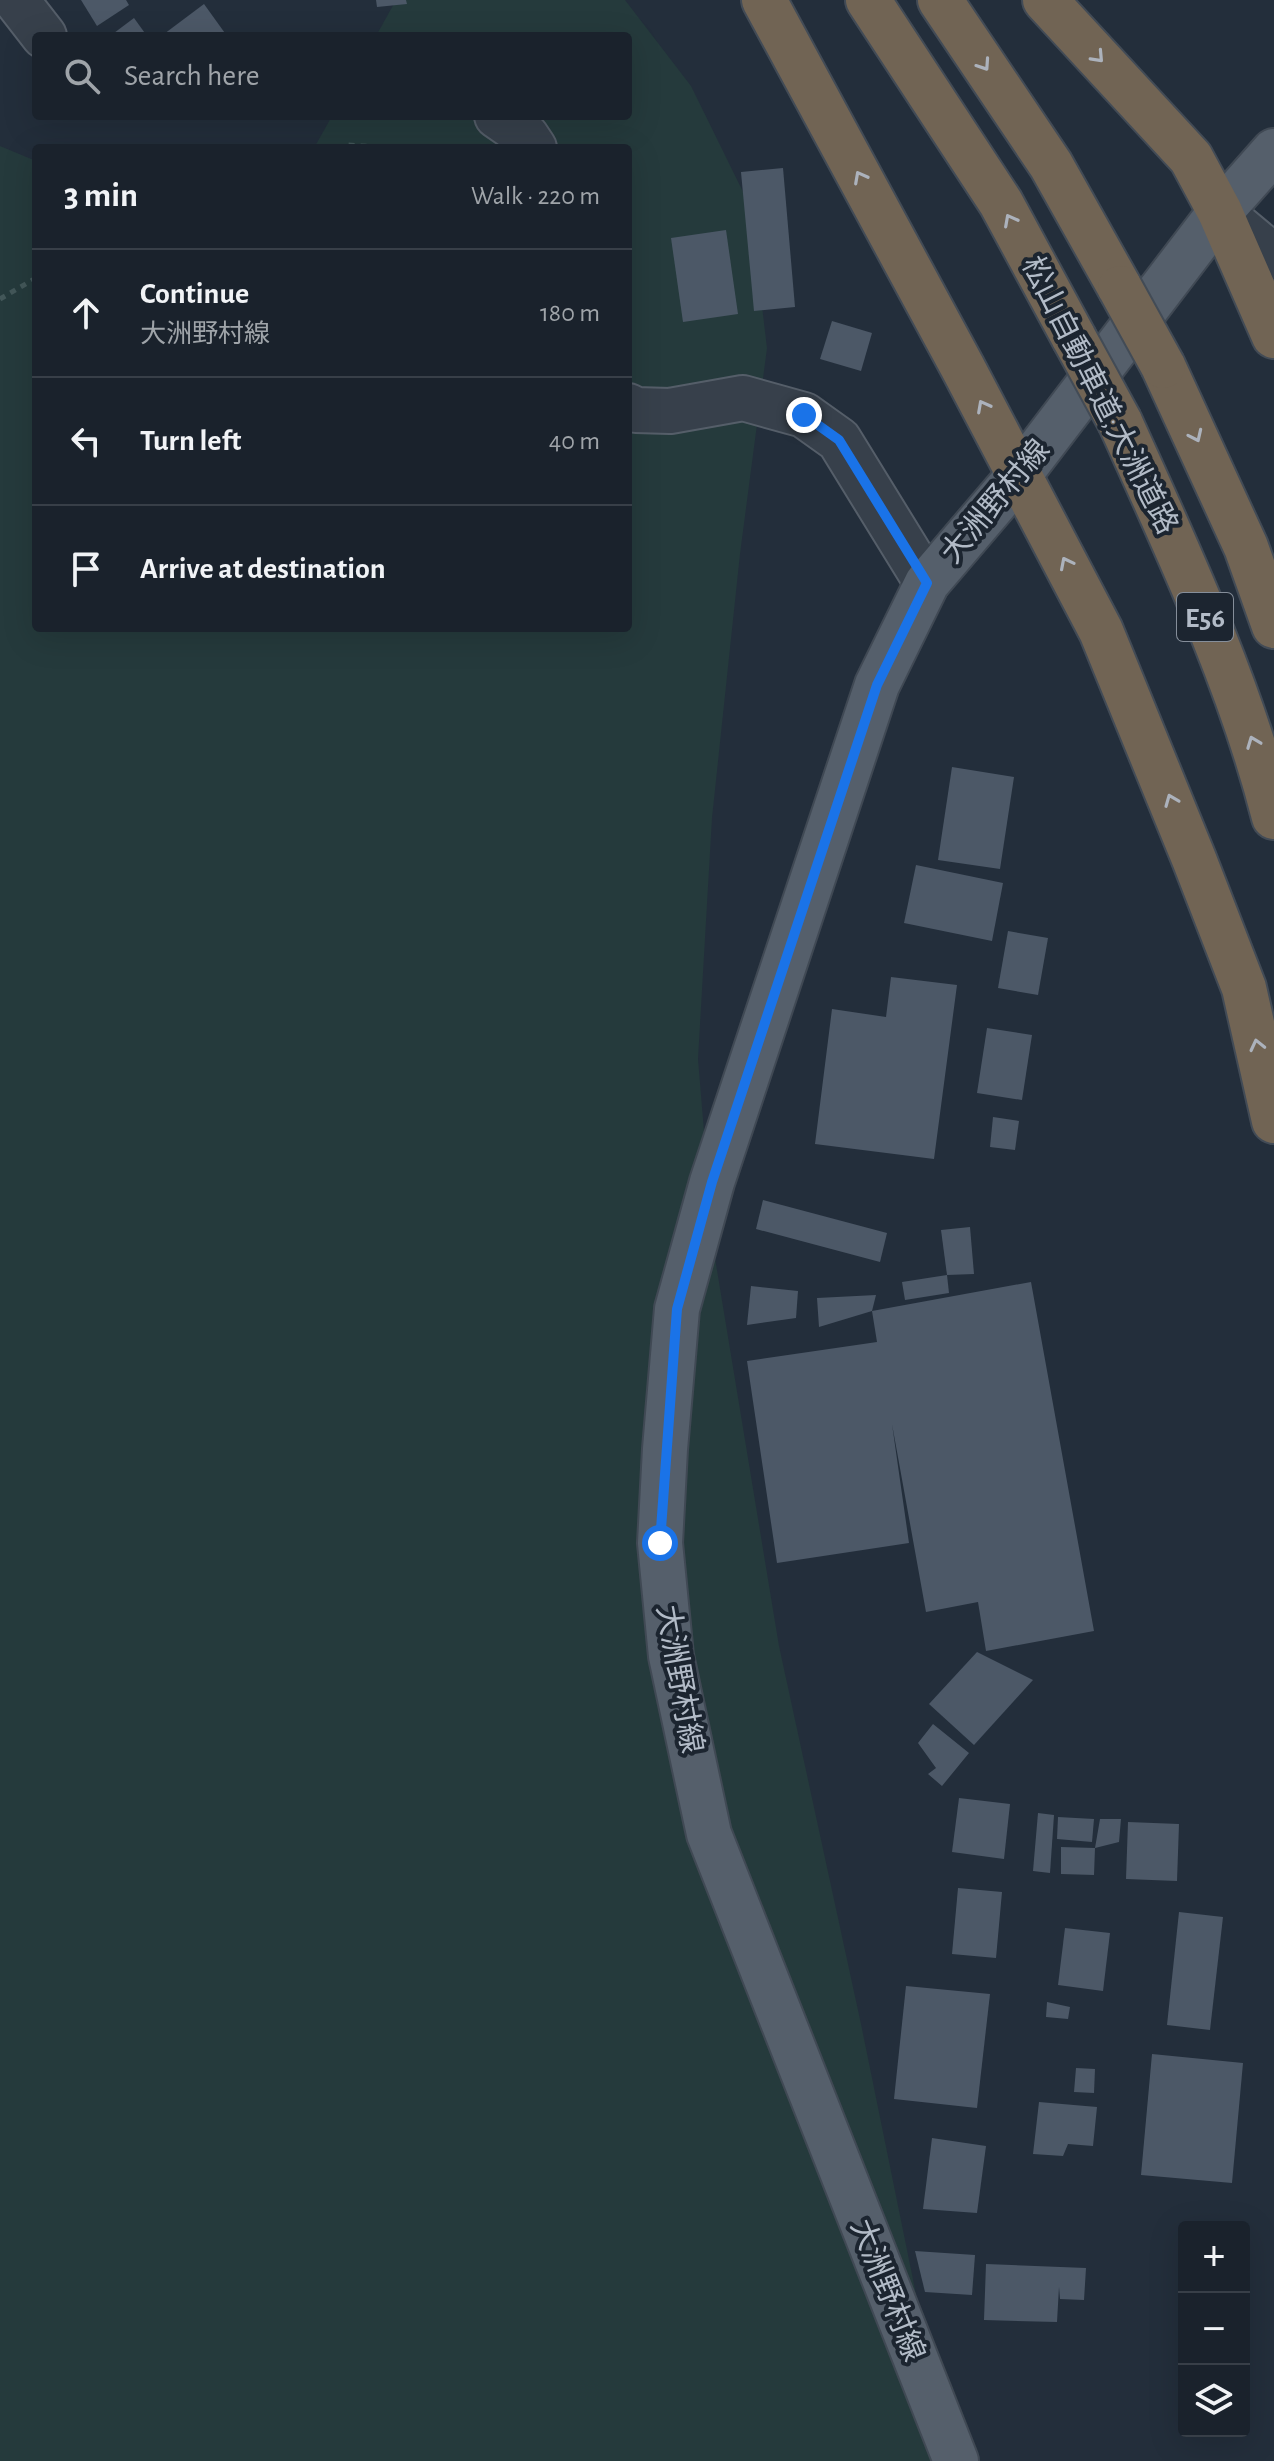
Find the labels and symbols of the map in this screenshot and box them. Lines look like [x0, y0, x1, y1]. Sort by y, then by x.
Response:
one-way arrow [1088, 48, 1102, 63]
one-way arrow [974, 56, 989, 70]
one-way arrow [854, 171, 869, 185]
one-way arrow [1005, 214, 1020, 229]
street label: 松山自動車道;大洲道路 [1016, 251, 1184, 539]
route end [786, 397, 822, 433]
one-way arrow [978, 399, 993, 414]
one-way arrow [1186, 428, 1202, 443]
street label: 大洲野村線 [935, 433, 1055, 569]
one-way arrow [1060, 556, 1075, 571]
road number: E56 [1177, 593, 1233, 641]
one-way arrow [1246, 736, 1262, 750]
one-way arrow [1164, 794, 1180, 808]
one-way arrow [1249, 1039, 1266, 1052]
route start [642, 1525, 678, 1561]
street label: 大洲野村線 [651, 1602, 709, 1756]
street label: 大洲野村線 [845, 2214, 931, 2366]

